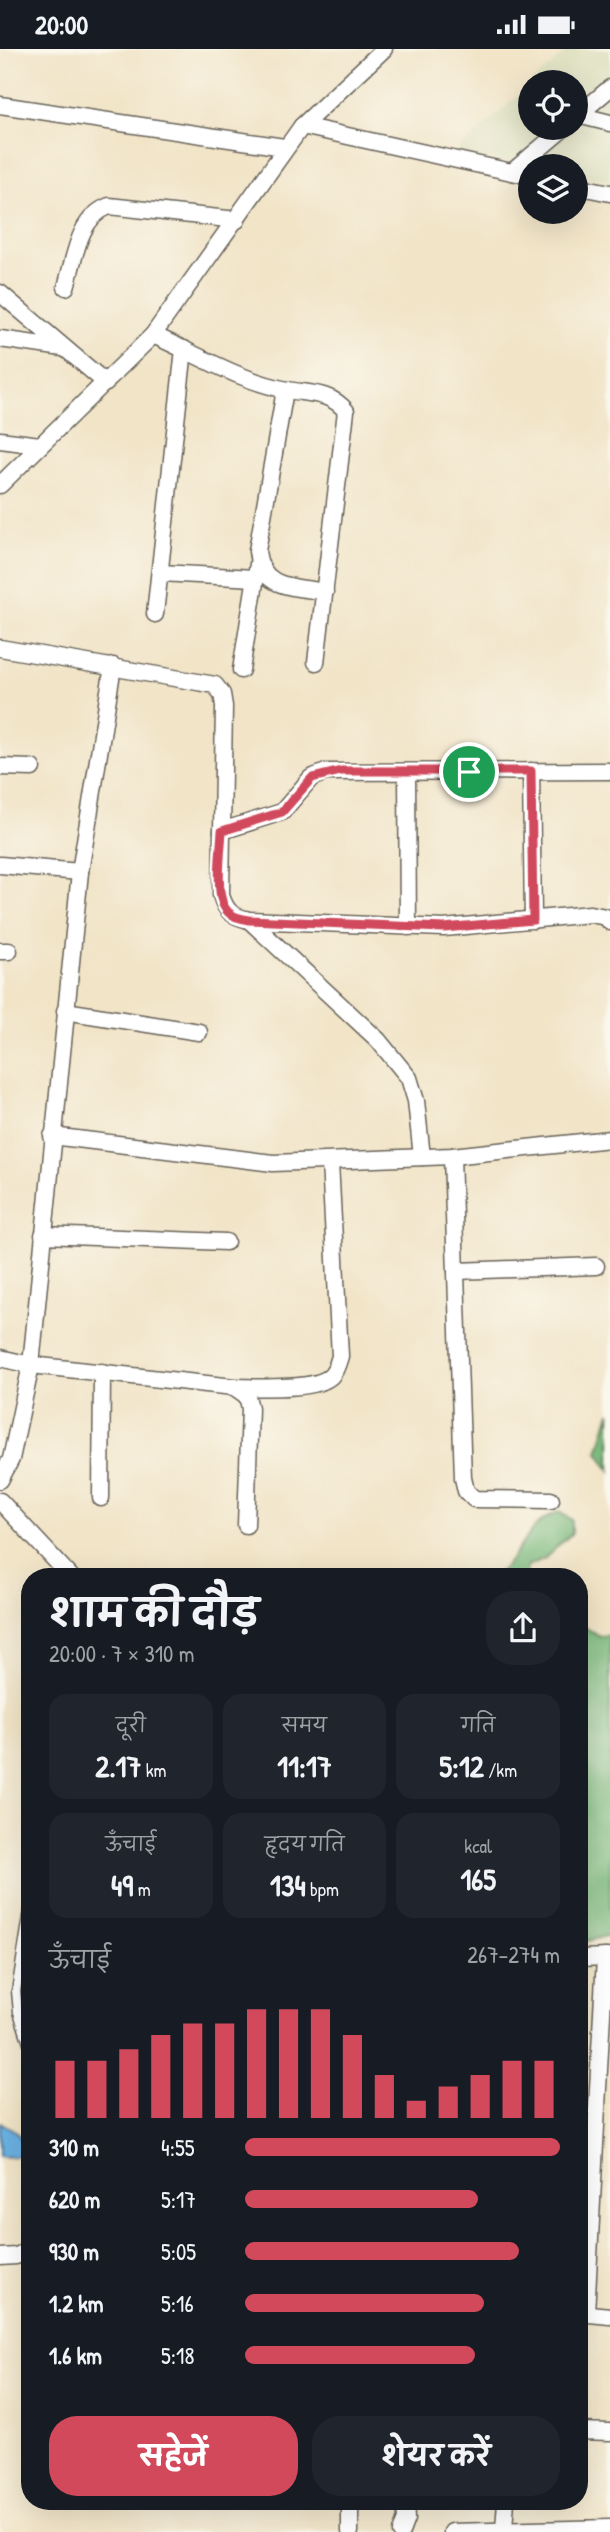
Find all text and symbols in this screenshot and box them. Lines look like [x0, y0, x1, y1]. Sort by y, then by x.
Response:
text: 20:00 [35, 7, 88, 42]
map controls [518, 70, 588, 224]
button: locate [518, 70, 588, 140]
button: layers [518, 154, 588, 224]
pin [439, 742, 499, 802]
icon: arrive [450, 753, 488, 791]
text: शाम की दौड़ [49, 1586, 259, 1638]
button: share [486, 1591, 560, 1665]
text: 20:00 · 7 × 310 m [49, 1638, 194, 1669]
text: दूरी [116, 1712, 146, 1738]
text: समय [282, 1712, 327, 1738]
text: गति [461, 1712, 495, 1738]
text: 2.17 [95, 1746, 141, 1786]
text: 11:17 [277, 1746, 332, 1786]
text: 5:12 [439, 1746, 484, 1786]
text: km [141, 1757, 167, 1783]
text: /km [484, 1757, 517, 1783]
text: ऊँचाई [105, 1831, 156, 1857]
text: हृदय गति [264, 1831, 345, 1857]
text: kcal [464, 1833, 492, 1859]
text: 165 [460, 1859, 496, 1899]
text: 49 [111, 1865, 133, 1905]
text: 134 [270, 1865, 306, 1905]
text: m [133, 1876, 151, 1902]
text: bpm [306, 1876, 339, 1902]
text: 267–274 m [467, 1939, 560, 1970]
text: ऊँचाई [49, 1944, 111, 1975]
text: 310 m [49, 2132, 99, 2163]
text: 4:55 [161, 2132, 194, 2163]
text: 620 m [49, 2184, 100, 2215]
text: 5:17 [161, 2184, 196, 2215]
text: 930 m [49, 2236, 99, 2267]
text: 5:05 [161, 2236, 196, 2267]
text: 1.2 km [49, 2288, 104, 2319]
text: 5:16 [161, 2288, 194, 2319]
text: 1.6 km [49, 2340, 102, 2371]
text: 5:18 [161, 2340, 194, 2371]
button: सहेजें [49, 2416, 298, 2496]
button: शेयर करें [312, 2416, 560, 2496]

